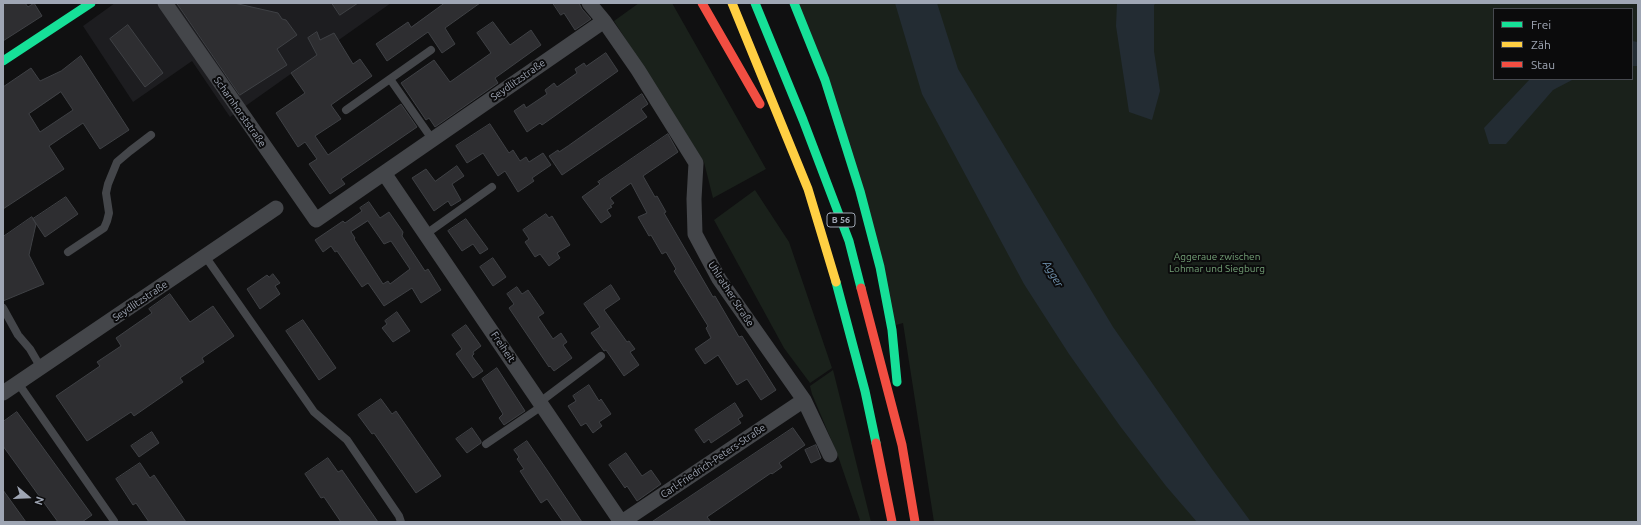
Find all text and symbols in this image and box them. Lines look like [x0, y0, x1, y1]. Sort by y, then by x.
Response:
legend [1493, 8, 1633, 80]
text: Frei [1531, 18, 1551, 31]
text: Zäh [1531, 38, 1551, 51]
street label: Seydlitzstraße [488, 57, 548, 103]
text: Stau [1531, 58, 1555, 71]
street label: Scharnhorststraße [211, 75, 269, 149]
road number: B 56 [827, 213, 855, 227]
park label: Aggeraue zwischen Lohmar und Siegburg [1169, 251, 1265, 274]
water label: Agger [1040, 258, 1066, 290]
street label: Uhlrather Straße [706, 259, 756, 329]
street label: Seydlitzstraße [110, 278, 170, 324]
street label: Freiheit [488, 329, 518, 365]
street label: Carl-Friedrich-Peters-Straße [658, 421, 768, 501]
north arrow [8, 477, 48, 517]
text: N [32, 495, 46, 507]

